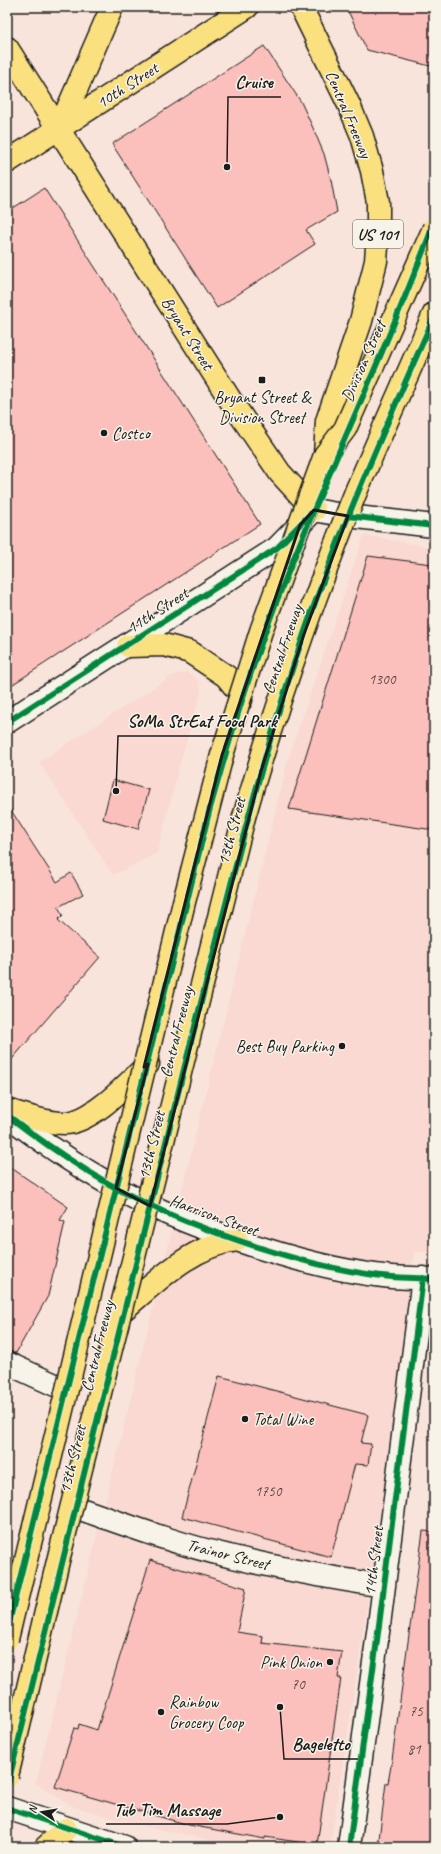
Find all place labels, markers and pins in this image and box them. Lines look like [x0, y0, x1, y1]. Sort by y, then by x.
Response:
callout: Cruise [228, 67, 281, 97]
marker: Bryant Street & Division Street [257, 375, 267, 385]
place label: Bryant Street & Division Street [214, 387, 312, 428]
place label: Costco [112, 423, 152, 444]
marker: Costco [99, 428, 109, 438]
callout: SoMa StrEat Food Park [118, 706, 286, 736]
place label: Best Buy Parking [236, 1036, 335, 1057]
marker: Best Buy Parking [337, 1041, 347, 1051]
place label: Total Wine [253, 1409, 315, 1430]
marker: Total Wine [240, 1414, 250, 1424]
place label: Pink Onion [260, 1652, 323, 1673]
marker: Pink Onion [325, 1657, 335, 1667]
place label: Rainbow Grocery Coop [169, 1692, 245, 1733]
marker: Rainbow Grocery Coop [156, 1707, 166, 1717]
callout: Bageletto [284, 1729, 358, 1759]
callout: Tub Tim Massage [106, 1794, 227, 1824]

